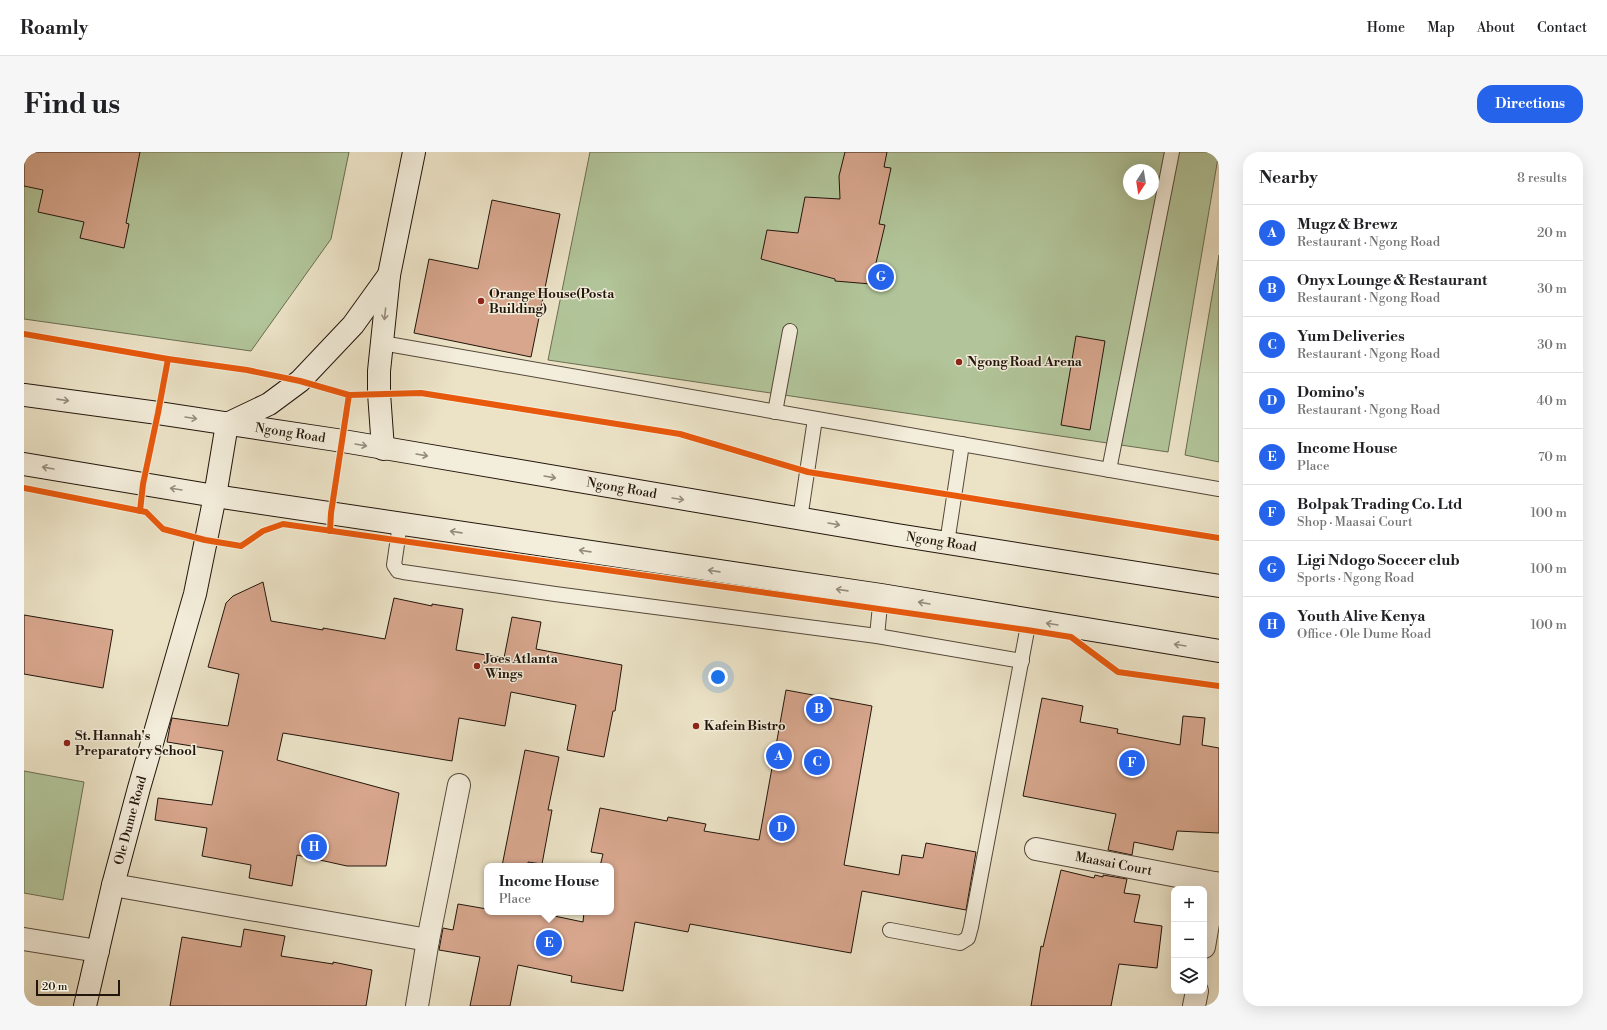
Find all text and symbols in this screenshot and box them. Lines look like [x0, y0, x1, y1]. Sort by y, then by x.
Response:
text: Roamly [20, 16, 88, 40]
text: Home [1367, 19, 1405, 37]
text: Map [1427, 19, 1455, 37]
text: About [1477, 19, 1515, 37]
text: Contact [1537, 19, 1587, 37]
button: Directions [1477, 85, 1583, 123]
text: Find us [24, 87, 120, 122]
north arrow [1123, 164, 1159, 200]
text: Nearby [1259, 167, 1318, 189]
text: 8 results [1517, 170, 1567, 186]
text: Mugz & Brewz [1297, 215, 1397, 234]
text: A [1267, 225, 1277, 241]
text: 20 m [1537, 225, 1567, 241]
text: Restaurant · Ngong Road [1297, 234, 1440, 250]
pin: G [868, 262, 894, 292]
text: Onyx Lounge & Restaurant [1297, 271, 1487, 290]
text: B [1267, 281, 1277, 297]
text: 30 m [1537, 281, 1567, 297]
place label: Orange House(Posta Building) [489, 286, 615, 317]
text: Restaurant · Ngong Road [1297, 290, 1440, 306]
marker: Orange House(Posta Building) [476, 296, 486, 306]
one-way arrow [381, 307, 388, 320]
text: Yum Deliveries [1297, 327, 1405, 346]
text: C [1267, 337, 1277, 353]
text: 30 m [1537, 337, 1567, 353]
text: Restaurant · Ngong Road [1297, 346, 1440, 362]
place label: Ngong Road Arena [967, 354, 1083, 370]
marker: Ngong Road Arena [954, 357, 964, 367]
text: Domino's [1297, 383, 1364, 402]
text: D [1267, 393, 1277, 409]
text: 40 m [1537, 393, 1567, 409]
one-way arrow [56, 396, 69, 404]
text: Restaurant · Ngong Road [1297, 402, 1440, 418]
one-way arrow [184, 414, 197, 422]
street label: Ngong Road [254, 420, 327, 446]
text: Income House [1297, 439, 1398, 458]
one-way arrow [354, 441, 367, 449]
text: E [1267, 449, 1277, 465]
text: 70 m [1538, 449, 1567, 465]
one-way arrow [415, 452, 428, 460]
text: Place [1297, 458, 1329, 474]
one-way arrow [42, 464, 55, 472]
one-way arrow [543, 474, 556, 482]
street label: Ngong Road [585, 474, 659, 502]
one-way arrow [170, 485, 183, 493]
one-way arrow [671, 495, 684, 503]
text: Bolpak Trading Co. Ltd [1297, 495, 1462, 514]
text: F [1267, 505, 1277, 521]
text: 100 m [1531, 505, 1567, 521]
text: Shop · Maasai Court [1297, 514, 1413, 530]
one-way arrow [827, 521, 840, 529]
one-way arrow [450, 528, 463, 536]
street label: Ngong Road [905, 529, 978, 556]
one-way arrow [579, 547, 592, 555]
text: Ligi Ndogo Soccer club [1297, 551, 1460, 570]
text: G [1267, 561, 1277, 577]
text: 100 m [1531, 561, 1567, 577]
one-way arrow [707, 566, 720, 574]
text: Sports · Ngong Road [1297, 570, 1414, 586]
one-way arrow [836, 586, 849, 594]
one-way arrow [918, 599, 931, 607]
text: Youth Alive Kenya [1297, 607, 1425, 626]
text: H [1267, 617, 1277, 633]
text: 100 m [1531, 617, 1567, 633]
one-way arrow [1046, 620, 1059, 628]
text: Office · Ole Dume Road [1297, 626, 1431, 642]
one-way arrow [1174, 640, 1187, 648]
place label: Joes Atlanta Wings [483, 651, 559, 682]
marker: Joes Atlanta Wings [472, 661, 482, 671]
your location [708, 667, 728, 687]
pin: B [806, 694, 832, 724]
place label: Kafein Bistro [704, 718, 786, 734]
marker: Kafein Bistro [691, 721, 701, 731]
place label: St. Hannah's Preparatory School [75, 728, 197, 759]
marker: St. Hannah's Preparatory School [62, 738, 72, 748]
pin: A [766, 741, 792, 771]
pin: C [804, 747, 830, 777]
pin: F [1119, 748, 1145, 778]
street label: Ole Dume Road [111, 773, 150, 867]
pin: D [769, 813, 795, 843]
pin: H [301, 832, 327, 862]
street label: Maasai Court [1074, 849, 1154, 879]
popup [484, 863, 614, 915]
text: Income House [499, 872, 599, 891]
map controls [1171, 886, 1207, 994]
button: + [1171, 886, 1207, 922]
text: Place [499, 891, 531, 907]
button: − [1171, 922, 1207, 958]
pin: E [536, 928, 562, 958]
button: layers [1171, 958, 1207, 994]
scale bar [36, 978, 120, 997]
text: 20 m [42, 980, 67, 994]

